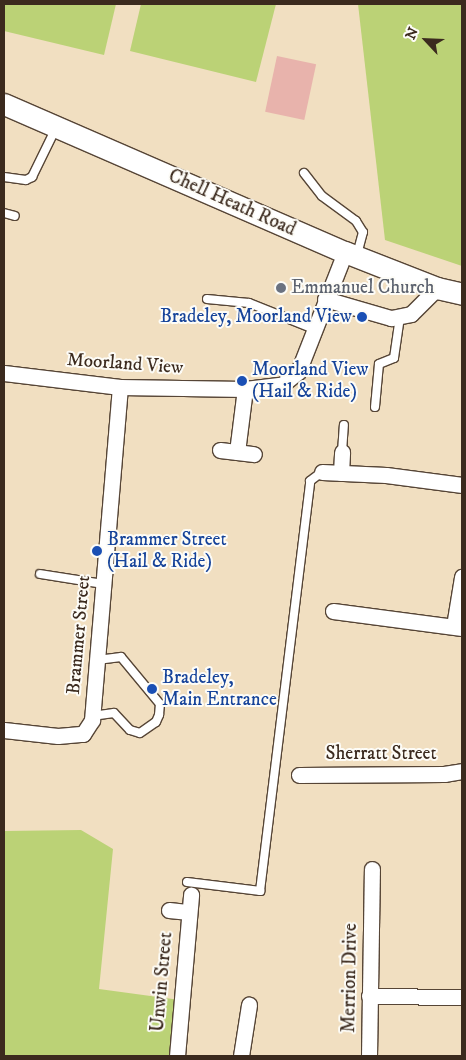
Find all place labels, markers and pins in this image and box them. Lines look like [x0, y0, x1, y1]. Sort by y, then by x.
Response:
place label: Emmanuel Church [291, 277, 435, 299]
marker: Emmanuel Church [275, 282, 287, 294]
place label: Bradeley, Moorland View [160, 306, 352, 328]
marker: Bradeley, Moorland View [356, 311, 368, 323]
place label: Moorland View (Hail & Ride) [252, 359, 368, 403]
marker: Moorland View (Hail & Ride) [236, 375, 248, 387]
place label: Brammer Street (Hail & Ride) [107, 529, 227, 573]
marker: Brammer Street (Hail & Ride) [91, 545, 103, 557]
place label: Bradeley, Main Entrance [162, 667, 277, 711]
marker: Bradeley, Main Entrance [146, 683, 158, 695]

